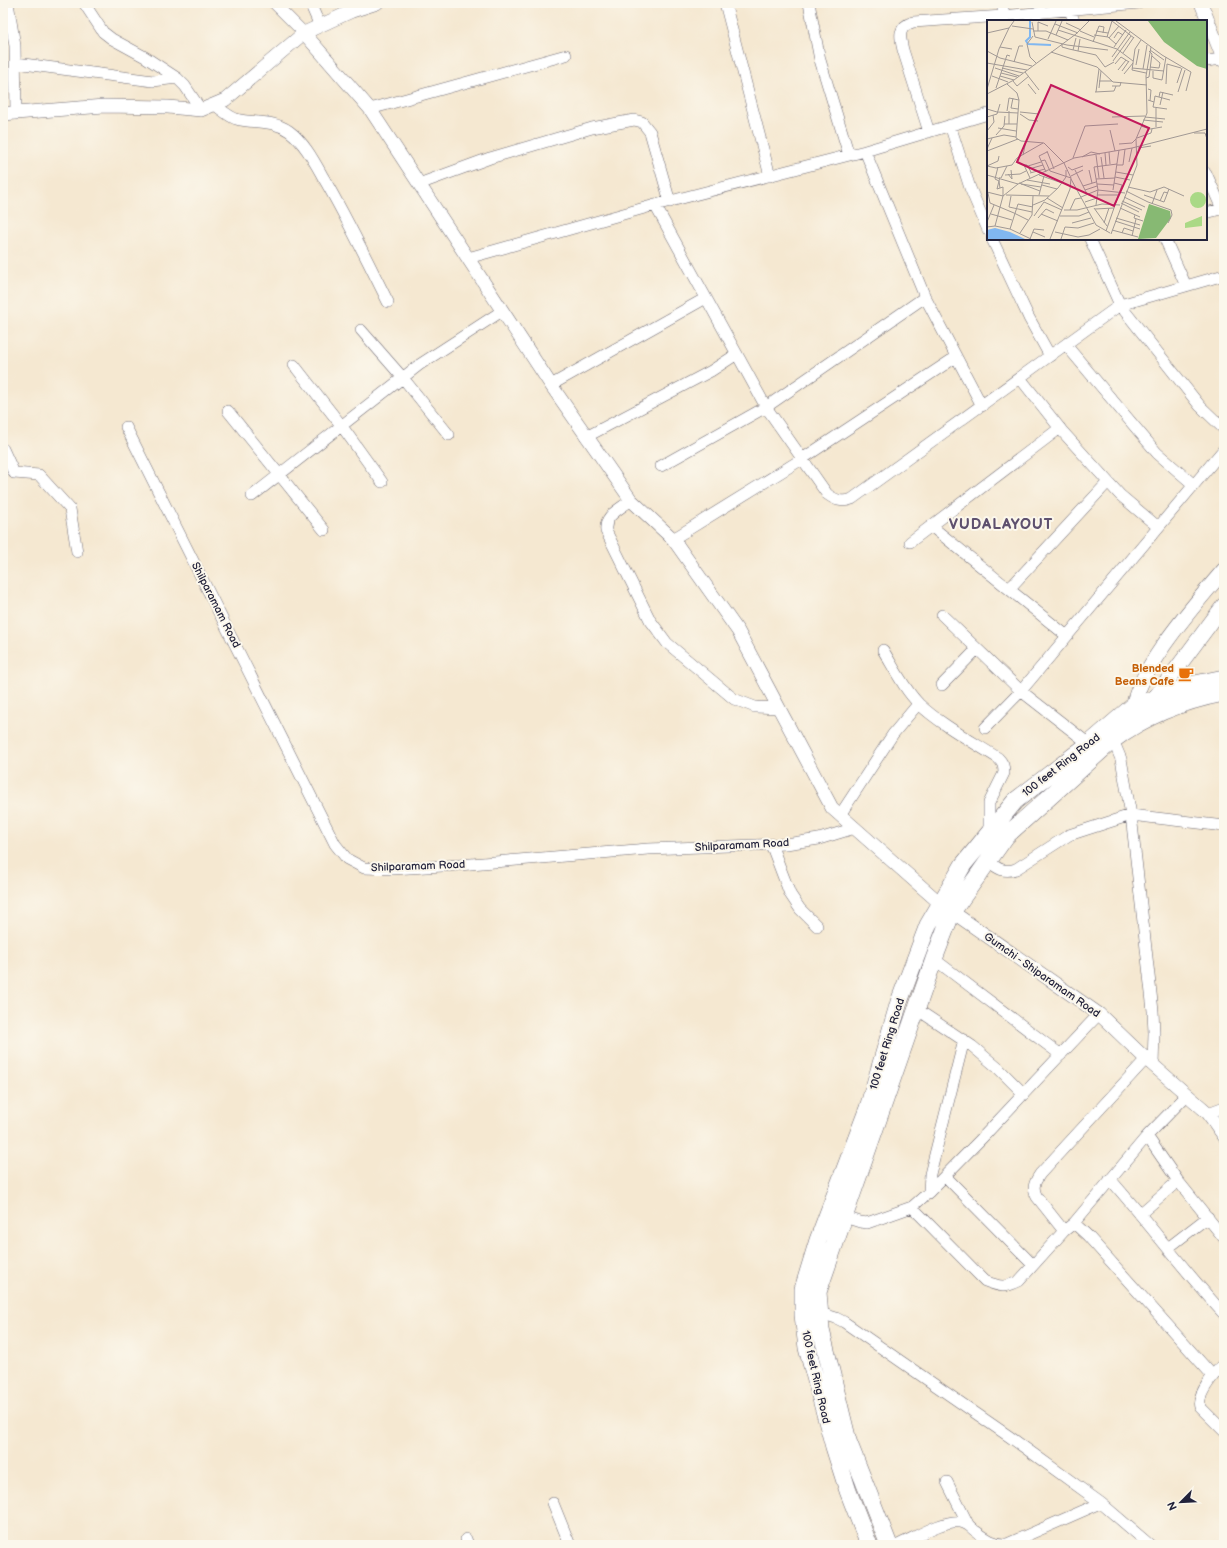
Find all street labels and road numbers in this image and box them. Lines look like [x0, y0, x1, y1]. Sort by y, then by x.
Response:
street label: Shilparamam Road [189, 560, 243, 650]
street label: 100 feet Ring Road [1020, 731, 1102, 799]
street label: Shilparamam Road [695, 836, 789, 854]
street label: Shilparamam Road [371, 858, 465, 874]
street label: Gumchi - Shiparamam Road [981, 930, 1103, 1020]
street label: 100 feet Ring Road [867, 997, 907, 1091]
street label: 100 feet Ring Road [799, 1329, 833, 1425]

